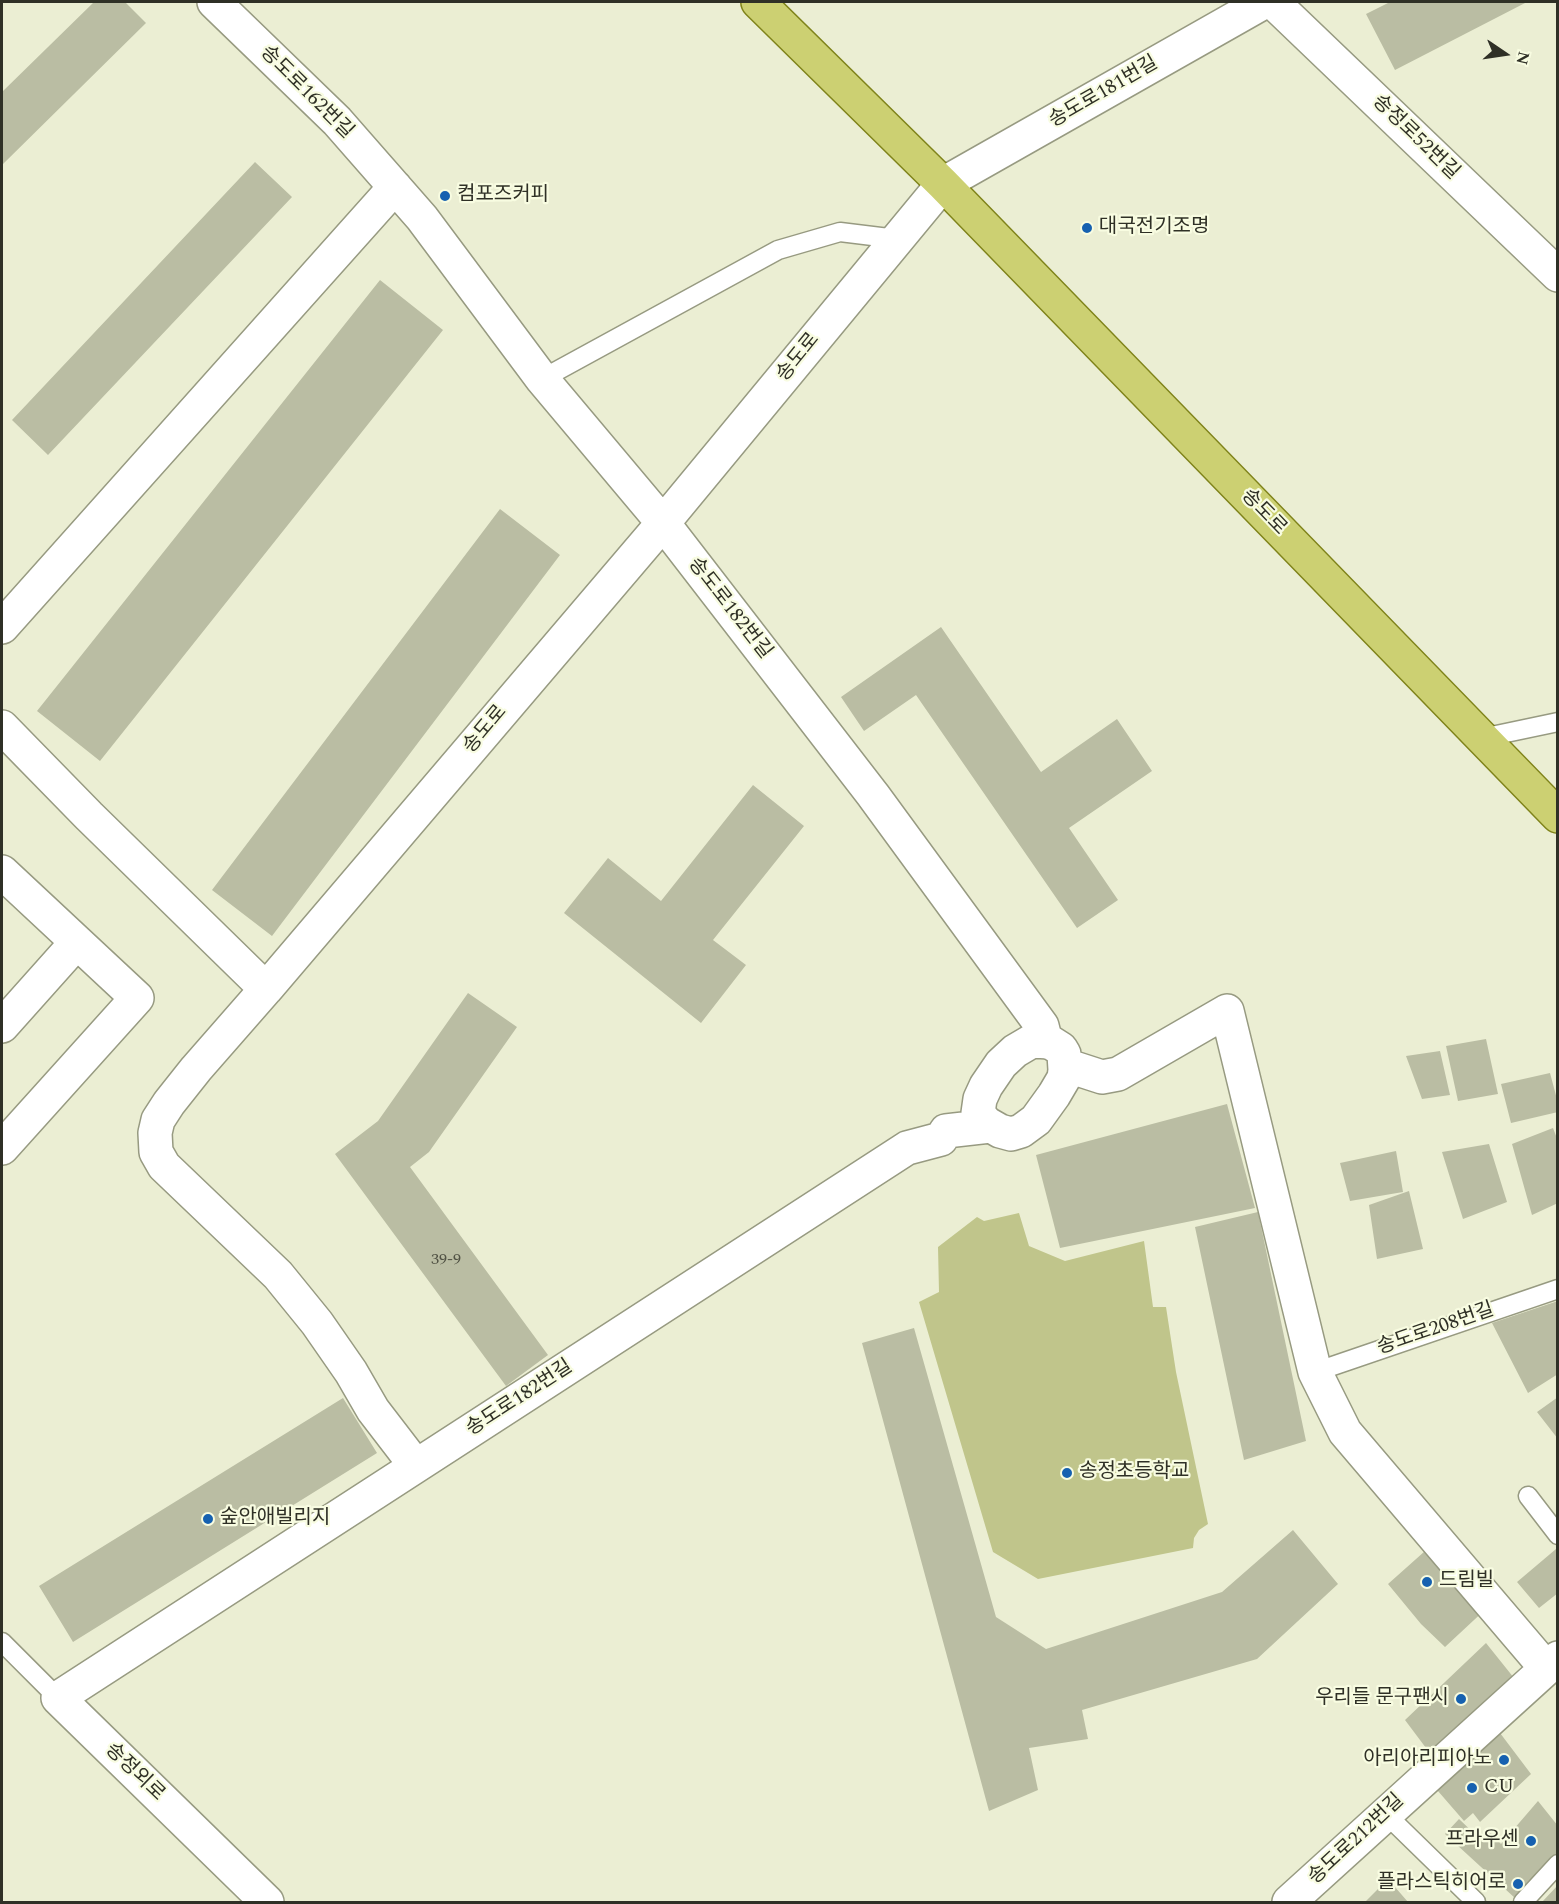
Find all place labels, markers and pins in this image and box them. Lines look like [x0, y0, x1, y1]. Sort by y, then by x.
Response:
place label: 컴포즈커피 [457, 184, 549, 208]
marker: 컴포즈커피 [438, 189, 452, 203]
place label: 대국전기조명 [1099, 216, 1209, 240]
marker: 대국전기조명 [1080, 221, 1094, 235]
place label: 송정초등학교 [1079, 1461, 1189, 1485]
marker: 송정초등학교 [1060, 1466, 1074, 1480]
place label: 숲안애빌리지 [220, 1507, 330, 1531]
marker: 숲안애빌리지 [201, 1512, 215, 1526]
place label: 드림빌 [1439, 1570, 1494, 1594]
marker: 드림빌 [1420, 1575, 1434, 1589]
place label: 우리들 문구팬시 [1315, 1687, 1449, 1711]
marker: 우리들 문구팬시 [1454, 1692, 1468, 1706]
place label: 아리아리피아노 [1363, 1748, 1492, 1772]
marker: 아리아리피아노 [1497, 1753, 1511, 1767]
place label: CU [1484, 1776, 1514, 1800]
marker: CU [1465, 1781, 1479, 1795]
place label: 프라우센 [1445, 1829, 1519, 1853]
marker: 프라우센 [1524, 1834, 1538, 1848]
place label: 플라스틱히어로 [1377, 1872, 1506, 1896]
marker: 플라스틱히어로 [1511, 1877, 1525, 1891]

